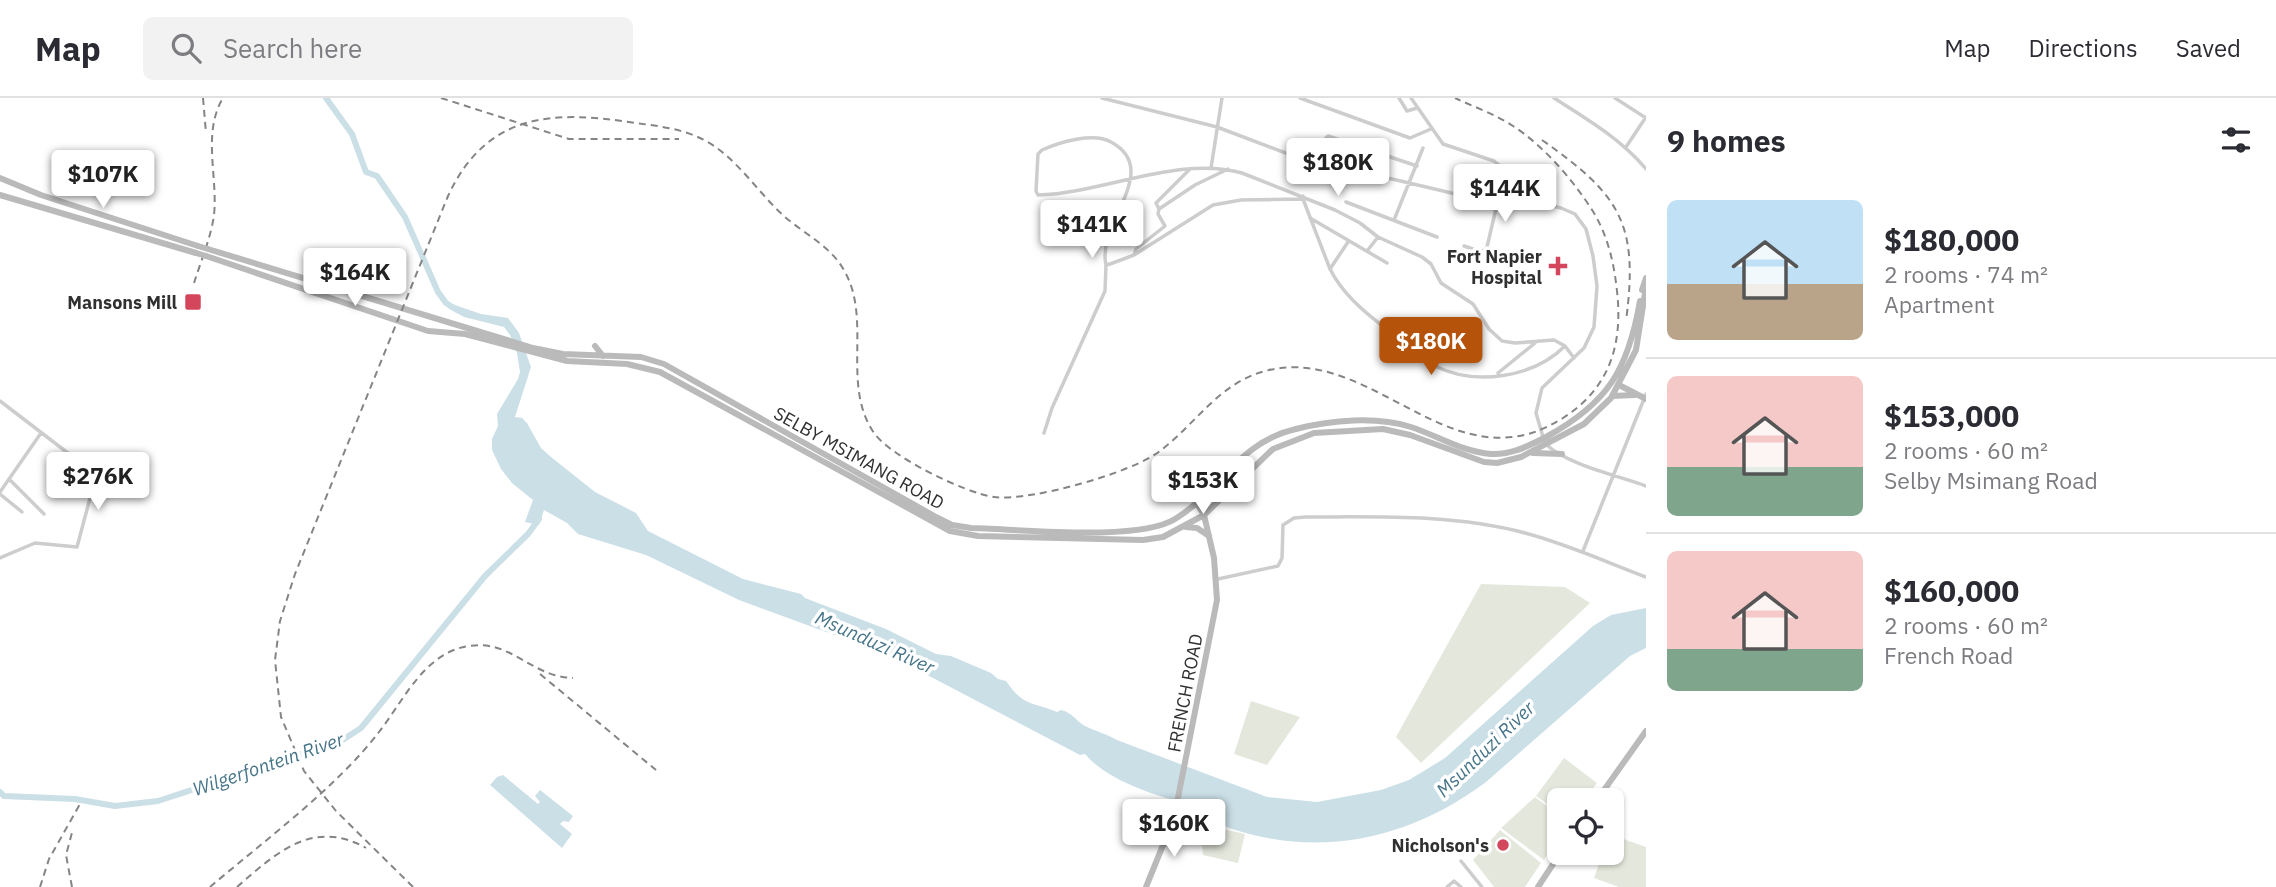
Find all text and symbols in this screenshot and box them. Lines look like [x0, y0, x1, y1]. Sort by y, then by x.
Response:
search box [143, 17, 633, 80]
text: Map [35, 27, 101, 70]
icon: search [167, 29, 205, 67]
text: Search here [223, 31, 362, 65]
text: Map [1944, 32, 1990, 64]
text: Directions [2028, 32, 2138, 64]
text: Saved [2176, 32, 2241, 64]
text: 9 homes [1667, 121, 1786, 160]
icon: filters [2217, 121, 2255, 159]
pin: $180K [1289, 139, 1387, 198]
text: $180K [1302, 146, 1374, 176]
pin: $107K [54, 150, 152, 210]
text: $107K [67, 158, 139, 188]
pin: $144K [1456, 164, 1554, 224]
text: $144K [1469, 172, 1541, 202]
pin: $141K [1043, 200, 1141, 260]
text: $141K [1056, 208, 1128, 238]
text: $180,000 [1884, 220, 2019, 259]
icon: home [1723, 228, 1807, 312]
place label: Fort Napier Hospital [1447, 245, 1543, 289]
pin: $164K [306, 248, 404, 308]
text: $164K [319, 256, 391, 286]
marker: Fort Napier Hospital [1548, 256, 1568, 276]
text: 2 rooms · 74 m² [1884, 259, 2048, 289]
text: Apartment [1884, 289, 1995, 319]
place label: Mansons Mill [67, 291, 178, 314]
marker: Mansons Mill [183, 292, 203, 312]
pin: $180K [1382, 317, 1480, 377]
text: $180K [1395, 325, 1467, 355]
text: $153,000 [1884, 396, 2019, 435]
street label: SELBY MSIMANG ROAD [770, 402, 948, 514]
icon: home [1723, 404, 1807, 488]
text: 2 rooms · 60 m² [1884, 435, 2048, 465]
pin: $276K [49, 452, 147, 512]
pin: $153K [1154, 456, 1252, 516]
text: $276K [62, 460, 134, 490]
text: $153K [1167, 464, 1239, 494]
text: Selby Msimang Road [1884, 465, 2098, 495]
text: $160,000 [1884, 571, 2019, 610]
icon: home [1723, 579, 1807, 663]
water label: Msunduzi River [812, 605, 939, 679]
text: 2 rooms · 60 m² [1884, 610, 2048, 640]
street label: FRENCH ROAD [1162, 632, 1208, 754]
text: French Road [1884, 640, 2013, 670]
water label: Msunduzi River [1431, 695, 1540, 802]
water label: Wilgerfontein River [189, 727, 348, 801]
map controls [1547, 788, 1624, 865]
button: locate [1547, 788, 1624, 865]
pin: $160K [1125, 800, 1223, 859]
text: $160K [1138, 807, 1210, 837]
place label: Nicholson's [1392, 834, 1489, 857]
marker: Nicholson's [1495, 837, 1511, 853]

